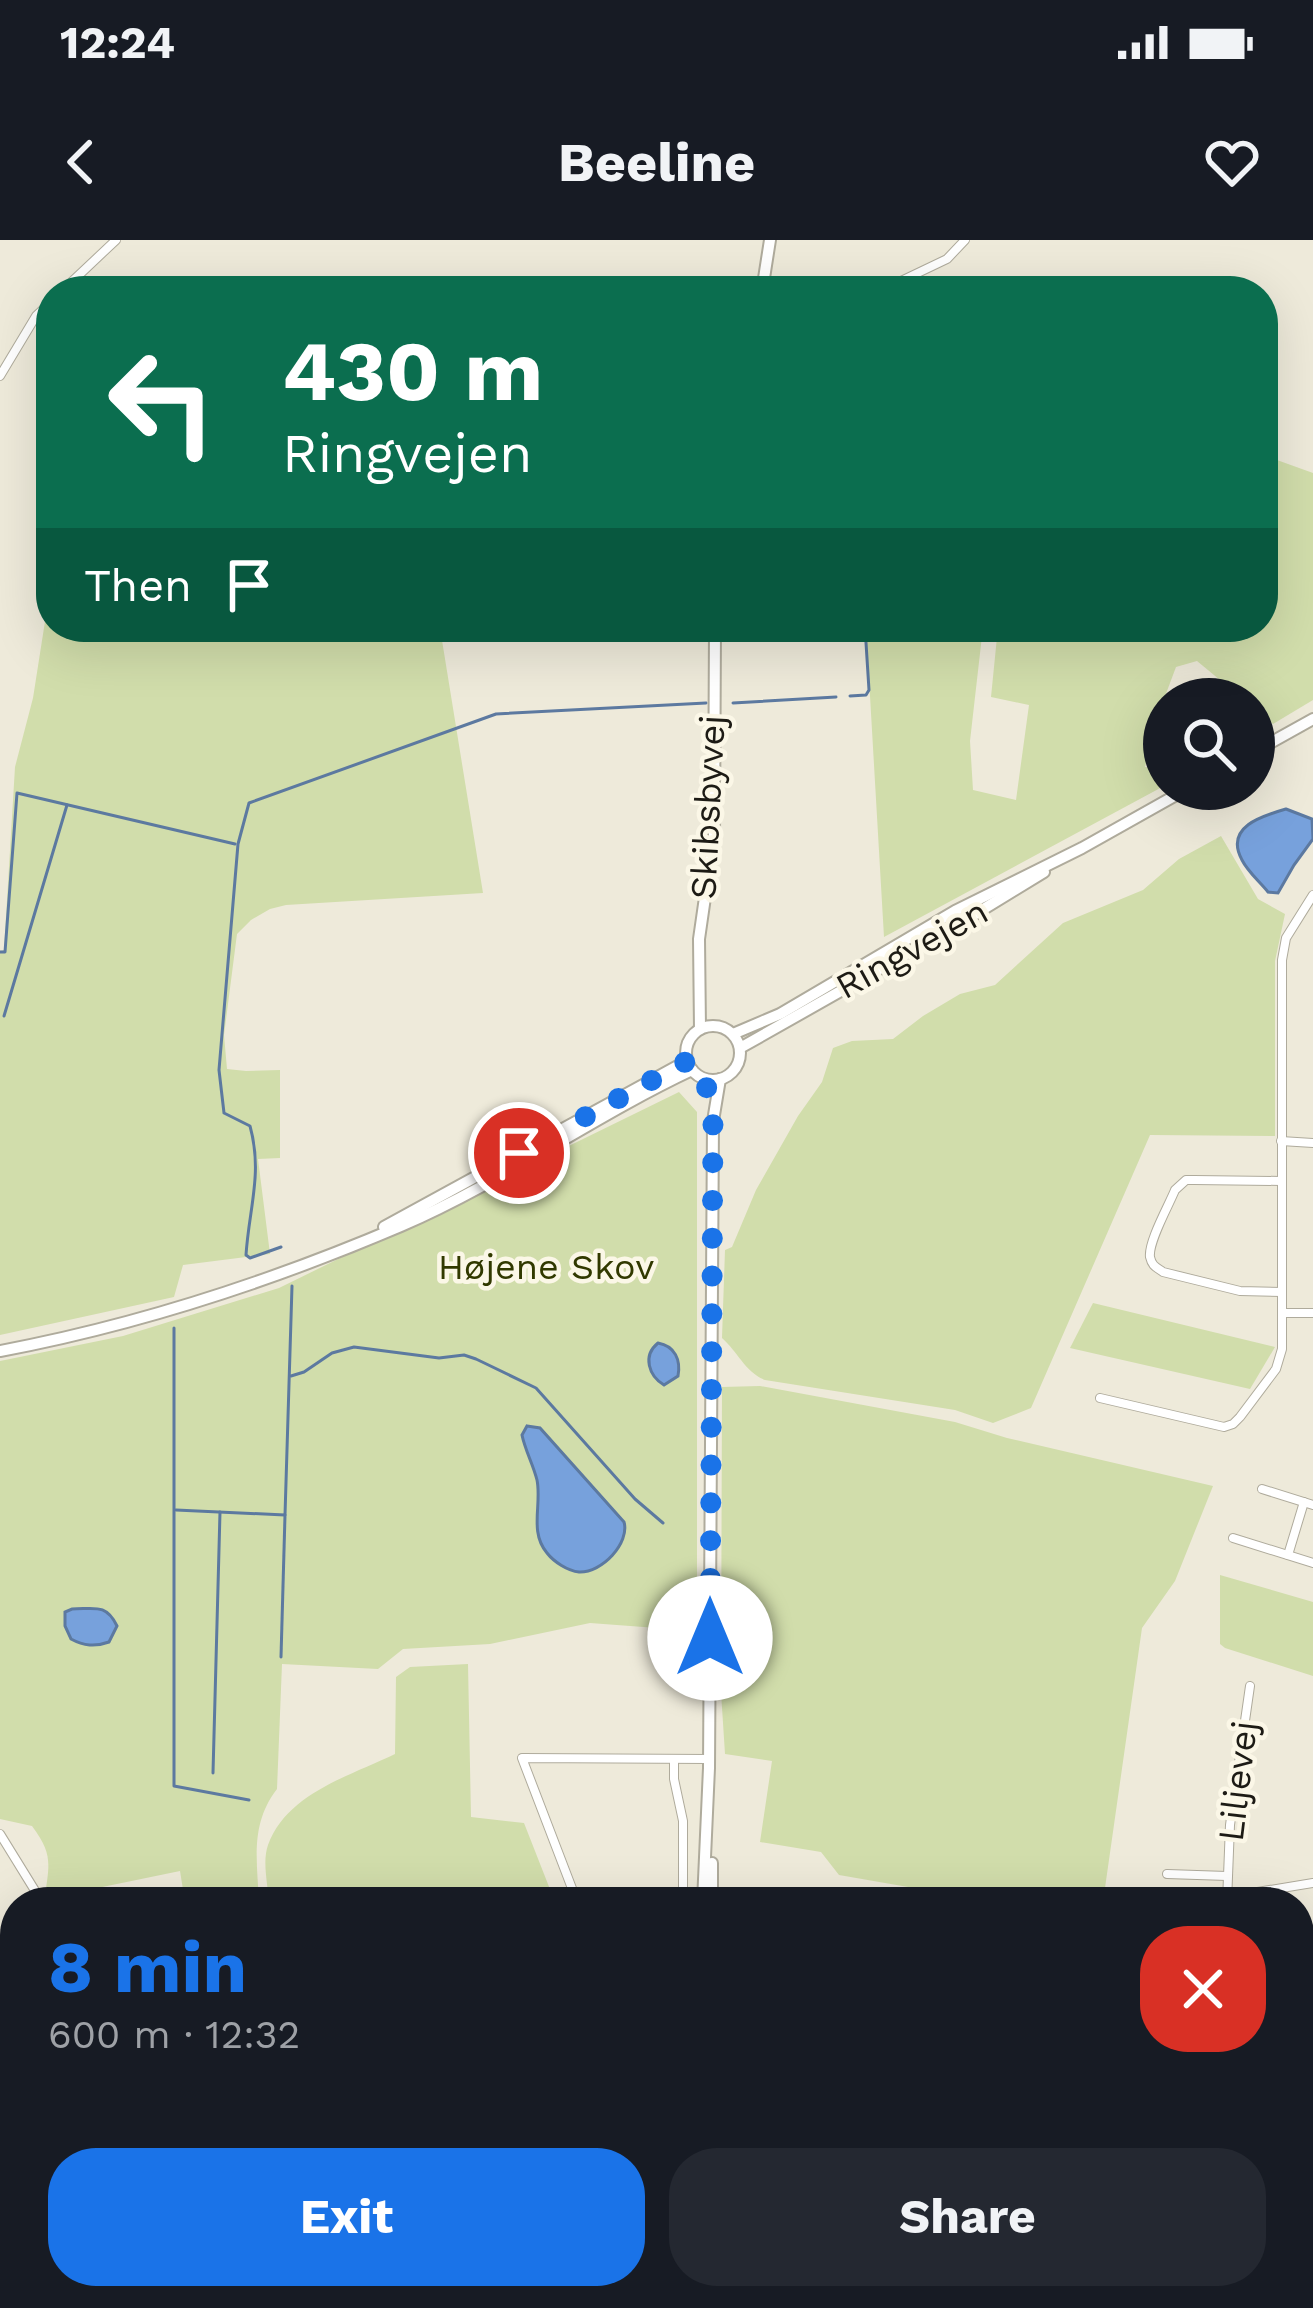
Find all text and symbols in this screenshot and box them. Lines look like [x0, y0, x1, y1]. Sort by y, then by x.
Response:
text: 12:24 [60, 16, 175, 69]
icon: back [48, 129, 114, 195]
icon: heart [1199, 129, 1265, 195]
text: Beeline [558, 131, 755, 194]
text: 430 m [282, 322, 543, 420]
icon: left [84, 324, 240, 480]
text: Ringvejen [282, 422, 532, 485]
icon: arrive [216, 552, 282, 618]
text: Then [84, 559, 192, 612]
map controls [1143, 678, 1275, 810]
button: search [1143, 678, 1275, 810]
street label: Skibsbyvej [682, 714, 734, 900]
street label: Ringvejen [829, 890, 995, 1008]
pin [468, 1102, 570, 1204]
icon: arrive [486, 1120, 552, 1186]
park label: Højene Skov [438, 1246, 655, 1288]
position arrow [647, 1575, 773, 1701]
street label: Liljevej [1210, 1718, 1266, 1844]
text: 8 min [48, 1925, 247, 2009]
button: close [1140, 1926, 1266, 2052]
text: 600 m · 12:32 [48, 2012, 300, 2057]
button: Exit [48, 2148, 645, 2286]
button: Share [669, 2148, 1266, 2286]

